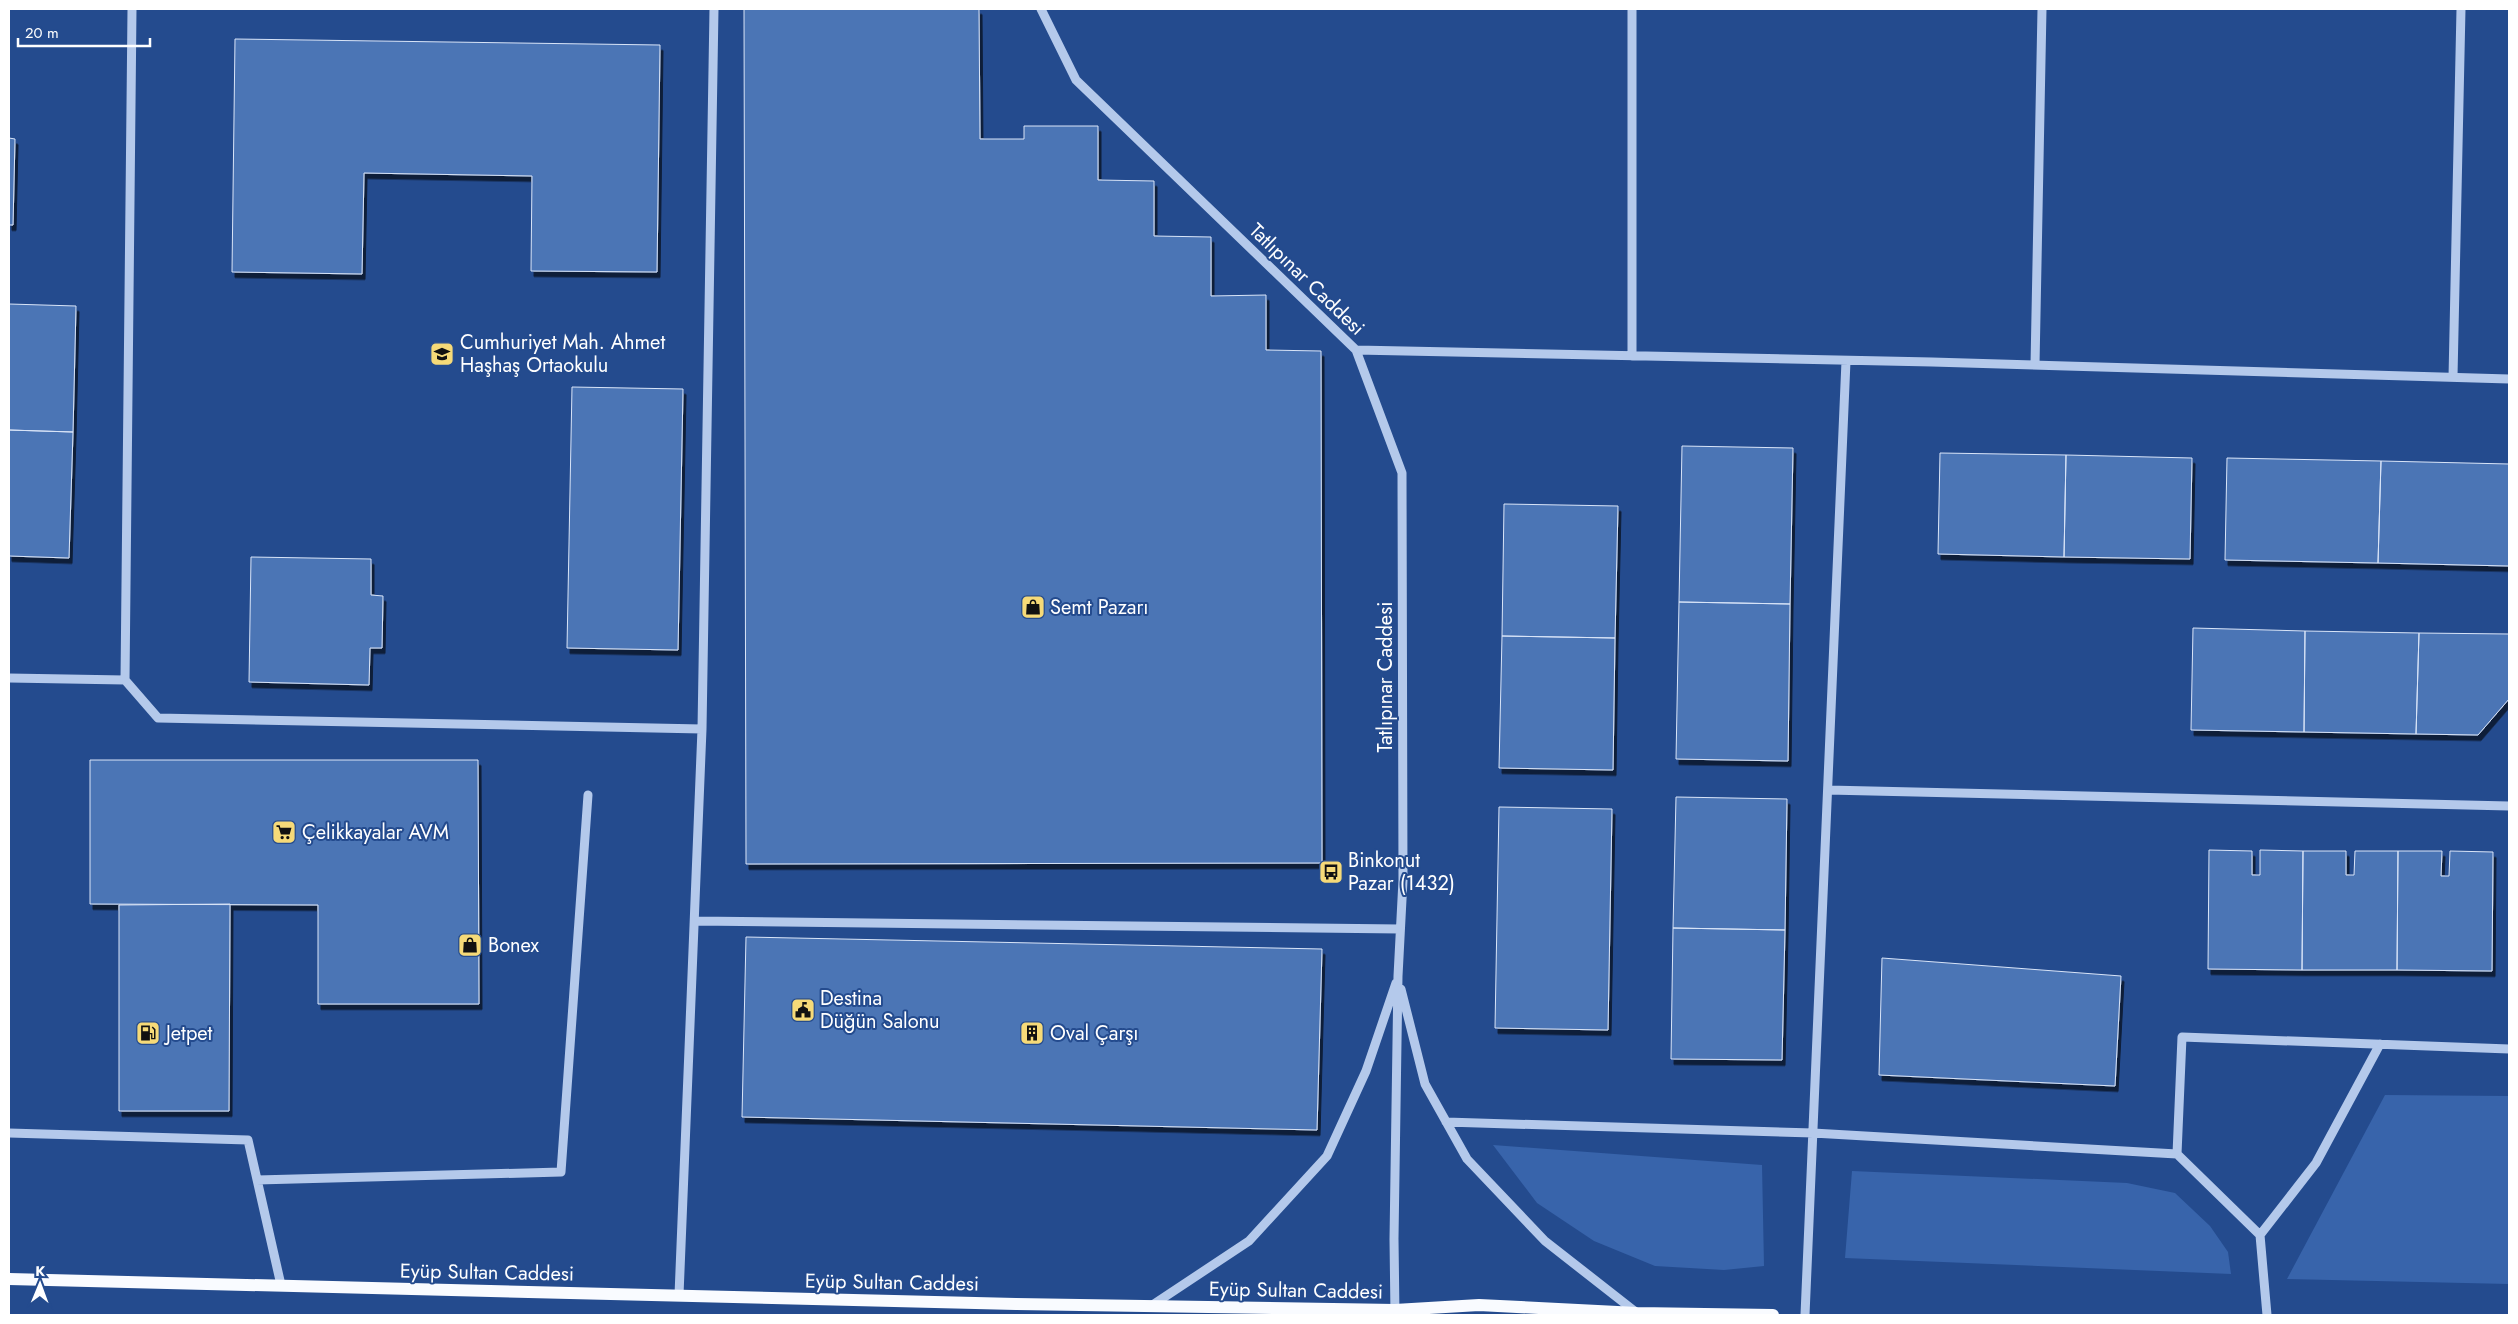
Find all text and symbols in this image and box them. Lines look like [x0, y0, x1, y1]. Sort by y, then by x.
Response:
scale bar [18, 15, 150, 47]
text: 20 m [25, 22, 59, 44]
street label: Tatlıpınar Caddesi [1242, 217, 1371, 342]
place label: Cumhuriyet Mah. Ahmet Haşhaş Ortaokulu [460, 328, 665, 380]
school or university icon: Cumhuriyet Mah. Ahmet Haşhaş Ortaokulu [429, 341, 455, 367]
place label: Semt Pazarı [1050, 593, 1149, 622]
shop icon: Semt Pazarı [1020, 594, 1046, 620]
street label: Tatlıpınar Caddesi [1371, 602, 1400, 752]
place label: Çelikkayalar AVM [302, 818, 449, 847]
supermarket icon: Çelikkayalar AVM [271, 819, 297, 845]
place label: Binkonut Pazar (1432) [1348, 846, 1455, 898]
bus stop icon: Binkonut Pazar (1432) [1318, 859, 1344, 885]
place label: Bonex [488, 931, 540, 960]
shop icon: Bonex [457, 932, 483, 958]
place label: Destina Düğün Salonu [820, 984, 940, 1036]
public building icon: Destina Düğün Salonu [790, 997, 816, 1023]
place label: Jetpet [163, 1019, 213, 1048]
place label: Oval Çarşı [1050, 1019, 1139, 1048]
fuel station icon: Jetpet [135, 1020, 161, 1046]
building icon: Oval Çarşı [1019, 1020, 1045, 1046]
street label: Eyüp Sultan Caddesi [400, 1256, 574, 1289]
north arrow [15, 1259, 65, 1309]
text: K [35, 1261, 46, 1281]
street label: Eyüp Sultan Caddesi [805, 1266, 979, 1299]
street label: Eyüp Sultan Caddesi [1209, 1274, 1383, 1307]

